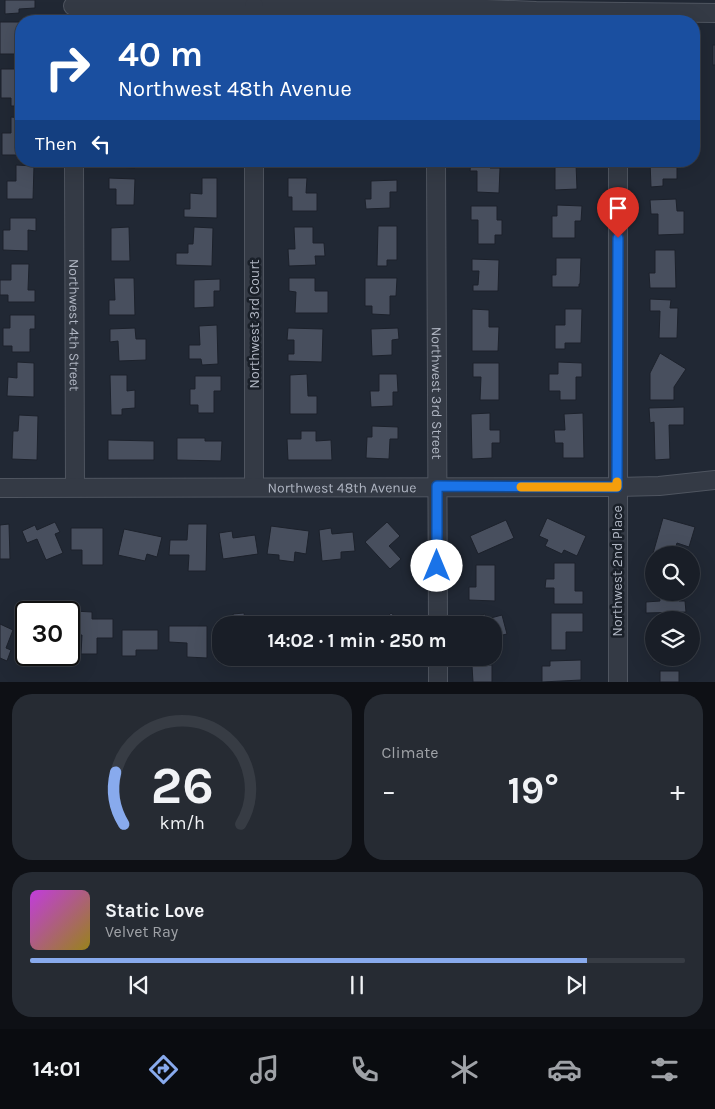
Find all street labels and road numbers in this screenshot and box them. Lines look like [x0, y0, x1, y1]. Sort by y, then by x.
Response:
street label: Northwest 4th Street [65, 259, 83, 391]
street label: Northwest 3rd Court [246, 259, 263, 389]
street label: Northwest 3rd Street [428, 327, 445, 459]
street label: Northwest 48th Avenue [268, 479, 416, 497]
street label: Northwest 2nd Place [609, 505, 626, 637]

